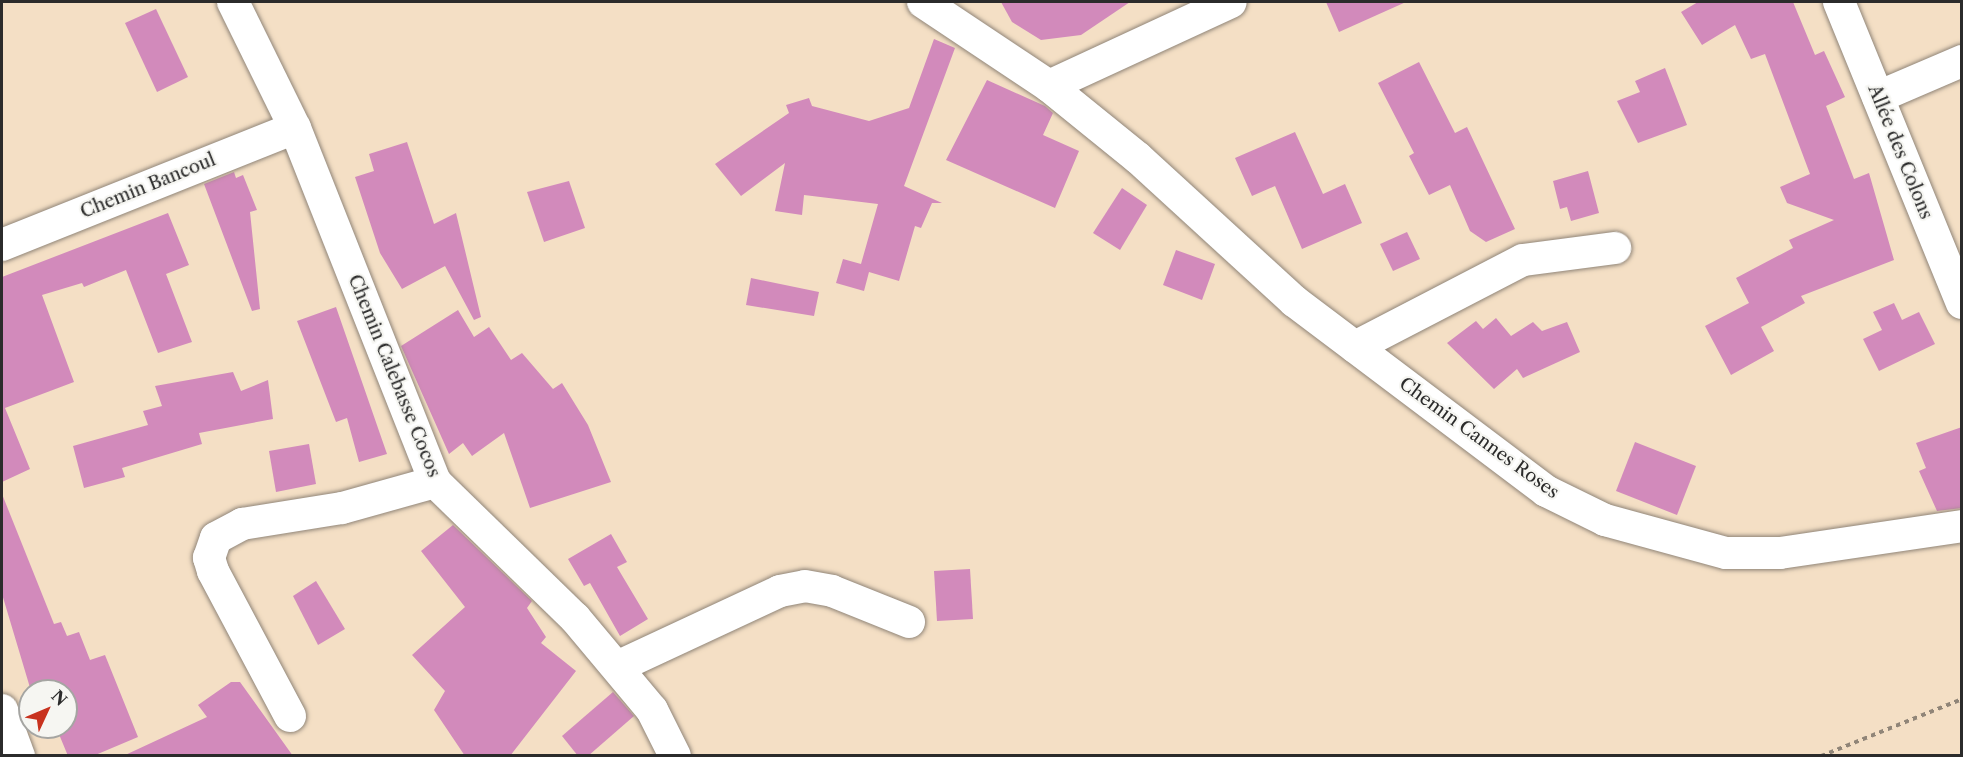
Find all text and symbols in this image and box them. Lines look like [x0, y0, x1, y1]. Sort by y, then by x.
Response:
street label: Allée des Colons [1863, 82, 1937, 222]
street label: Chemin Bancoul [77, 149, 219, 223]
street label: Chemin Calebasse Cocos [343, 272, 445, 480]
street label: Chemin Cannes Roses [1395, 373, 1563, 503]
north arrow [18, 679, 78, 739]
text: N [47, 686, 72, 710]

